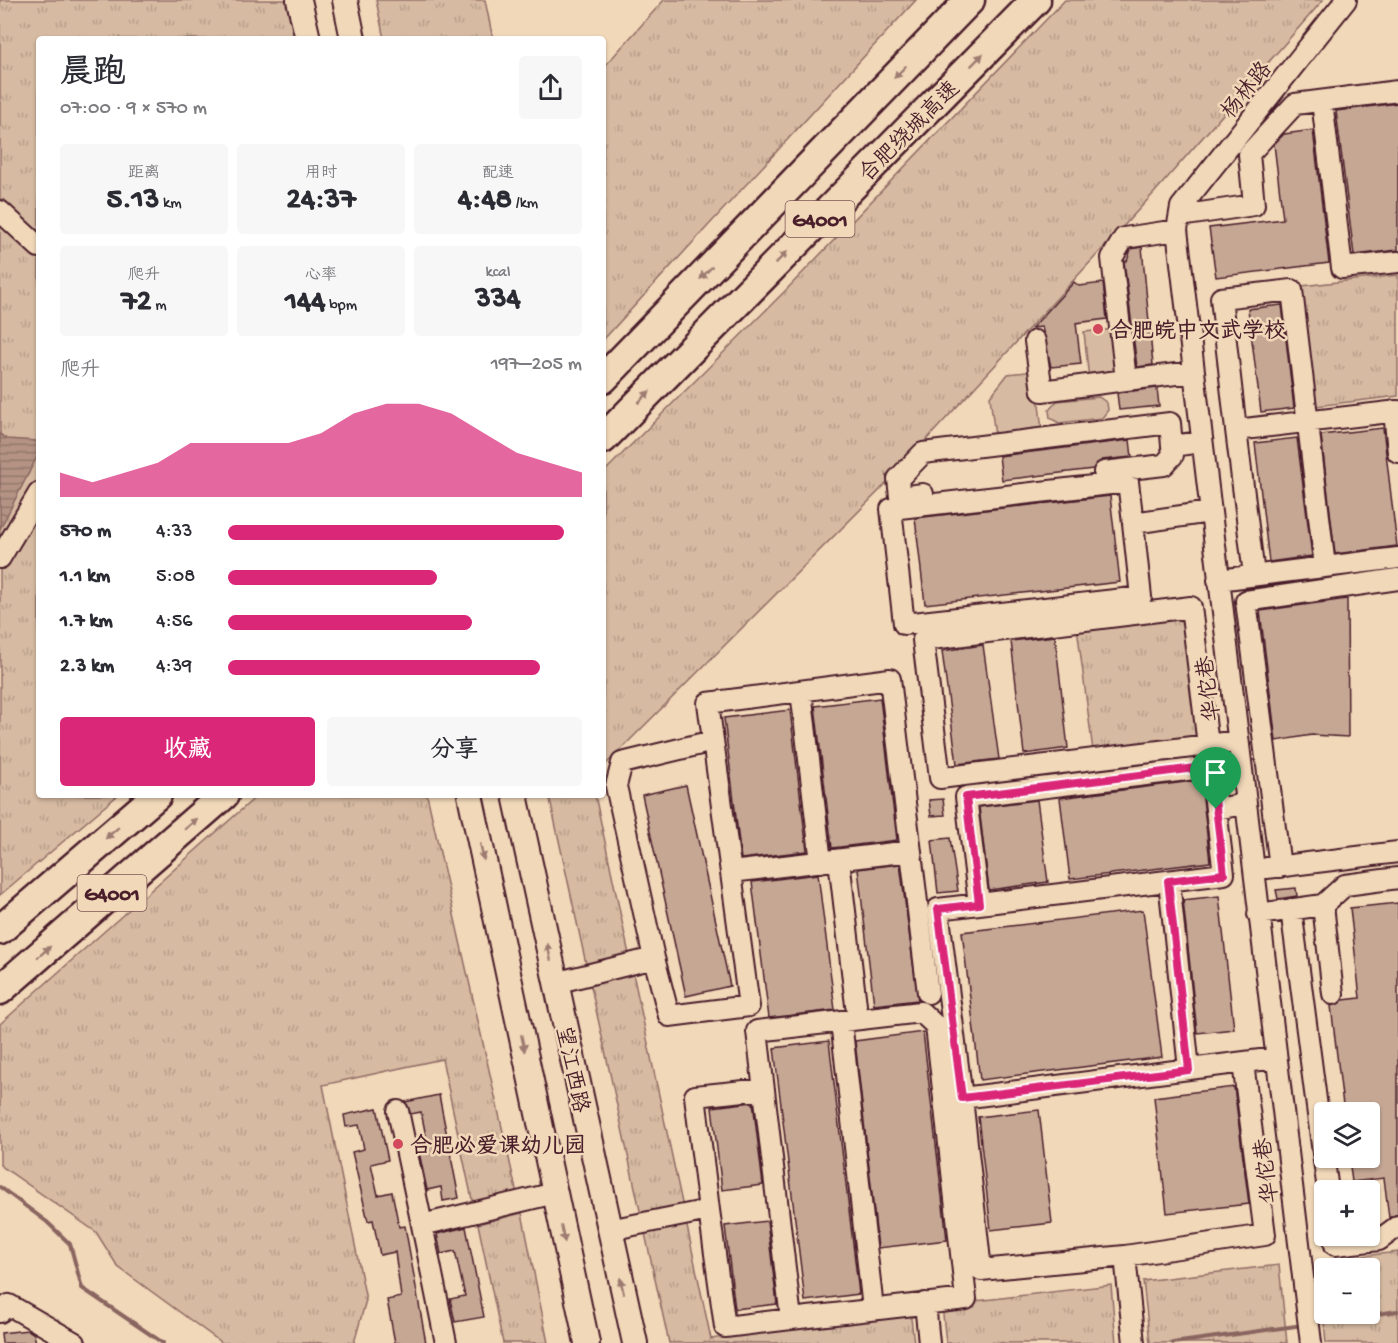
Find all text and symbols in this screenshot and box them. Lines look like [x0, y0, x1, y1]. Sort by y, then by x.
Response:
one-way arrow [970, 53, 984, 67]
text: 晨跑 [60, 56, 126, 94]
button: share [519, 56, 582, 119]
street label: 杨林路 [1216, 56, 1279, 125]
one-way arrow [894, 65, 908, 79]
street label: 合肥绕城高速 [854, 76, 967, 189]
text: 07:00 · 9 × 570 m [60, 98, 207, 121]
text: 距离 [128, 165, 160, 184]
text: 用时 [305, 165, 337, 184]
text: 配速 [482, 165, 514, 184]
text: 5.13 [106, 184, 159, 219]
text: 24:37 [286, 184, 356, 219]
text: 4:48 [458, 184, 512, 219]
text: km [159, 195, 182, 214]
text: /km [512, 195, 538, 214]
road number: G4001 [786, 201, 854, 237]
one-way arrow [774, 252, 788, 266]
text: kcal [486, 264, 510, 283]
one-way arrow [700, 265, 714, 279]
text: 爬升 [128, 267, 160, 286]
text: 心率 [305, 267, 337, 286]
text: 334 [475, 283, 521, 318]
text: 72 [121, 286, 152, 321]
text: 144 [285, 286, 326, 321]
text: m [152, 297, 167, 316]
text: bpm [326, 297, 357, 316]
place label: 合肥皖中文武学校 [1110, 318, 1286, 346]
marker: 合肥皖中文武学校 [1091, 322, 1105, 336]
text: 197–205 m [491, 354, 582, 377]
text: 爬升 [60, 360, 100, 383]
one-way arrow [637, 390, 651, 404]
text: 570 m [60, 521, 111, 544]
text: 4:33 [156, 521, 193, 544]
text: 1.1 km [60, 566, 110, 589]
text: 5:08 [156, 566, 195, 589]
text: 1.7 km [60, 611, 113, 634]
text: 4:56 [156, 611, 192, 634]
street label: 华佗巷 [1193, 654, 1228, 723]
text: 2.3 km [60, 656, 114, 679]
text: 4:39 [156, 656, 192, 679]
button: 收藏 [60, 717, 315, 786]
button: 分享 [327, 717, 582, 786]
pin [1190, 747, 1241, 809]
icon: arrive [1199, 756, 1232, 789]
one-way arrow [183, 818, 198, 831]
one-way arrow [105, 826, 120, 839]
one-way arrow [478, 843, 487, 862]
road number: G4001 [78, 875, 146, 911]
one-way arrow [544, 942, 553, 961]
one-way arrow [36, 946, 51, 959]
street label: 望江西路 [548, 1024, 594, 1116]
one-way arrow [518, 1034, 528, 1052]
map controls [1314, 1102, 1380, 1324]
button: layers [1314, 1102, 1380, 1168]
place label: 合肥必爱课幼儿园 [410, 1133, 586, 1161]
street label: 华佗巷 [1251, 1136, 1286, 1205]
marker: 合肥必爱课幼儿园 [391, 1137, 405, 1151]
button: + [1314, 1180, 1380, 1246]
one-way arrow [559, 1224, 569, 1243]
button: − [1314, 1258, 1380, 1324]
one-way arrow [617, 1276, 626, 1295]

